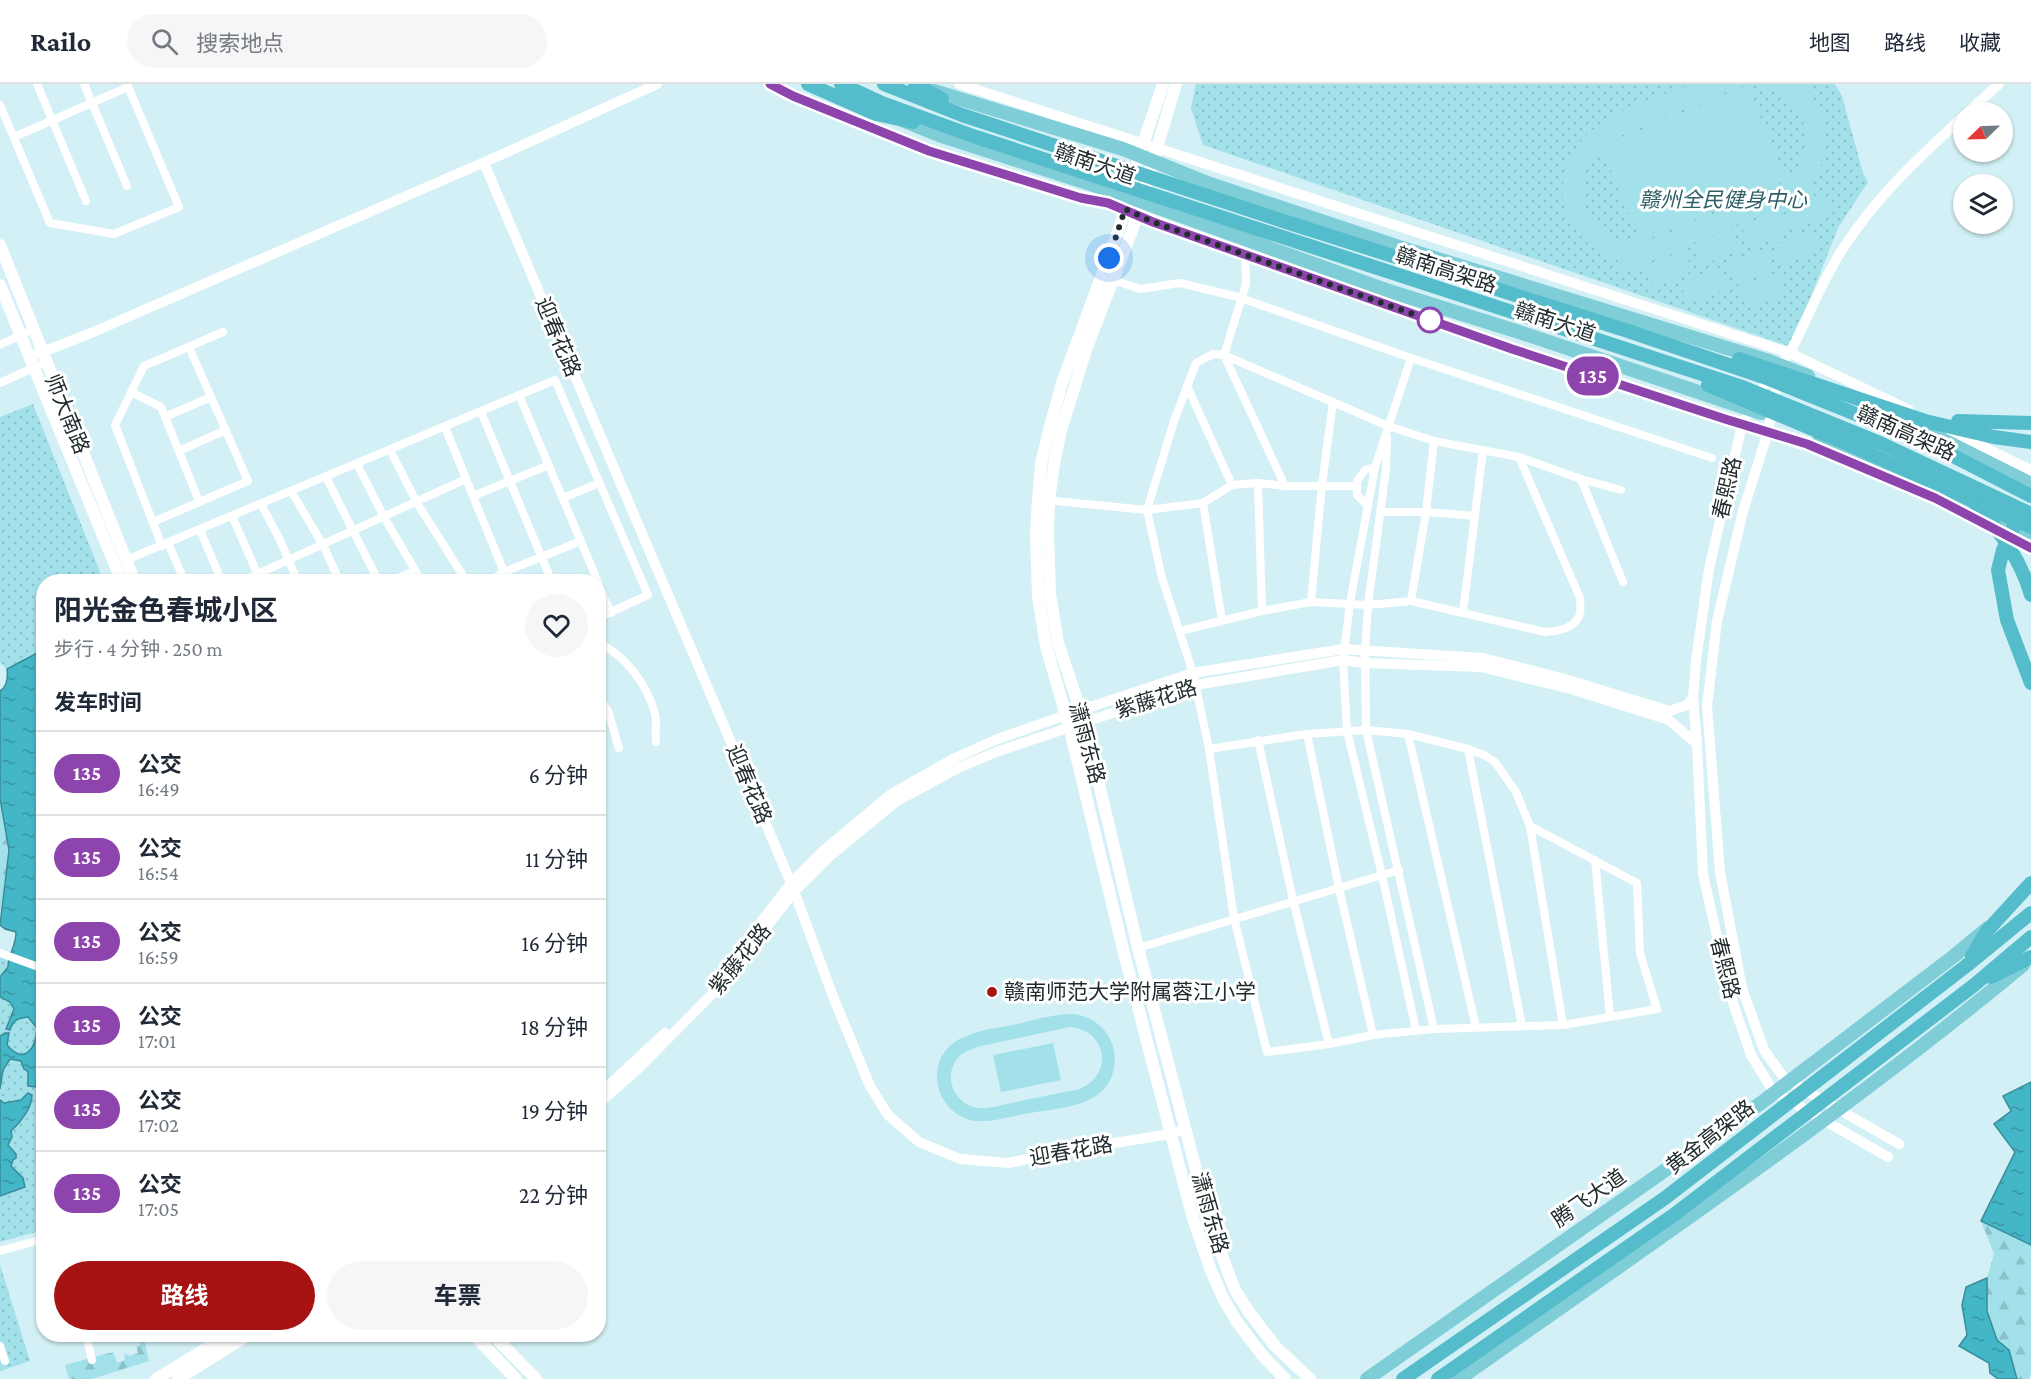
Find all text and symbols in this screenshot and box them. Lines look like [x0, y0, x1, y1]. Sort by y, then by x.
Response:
search box [127, 14, 547, 68]
icon: search [148, 25, 181, 58]
text: Railo [30, 26, 91, 57]
text: 搜索地点 [196, 31, 284, 56]
text: 地图 [1809, 31, 1851, 55]
text: 路线 [1884, 31, 1926, 55]
text: 收藏 [1959, 31, 2001, 55]
north arrow [1953, 102, 2013, 162]
map controls [1953, 102, 2013, 234]
street label: 赣南大道 [1051, 139, 1139, 189]
button: layers [1953, 174, 2013, 234]
park label: 赣州全民健身中心 [1639, 188, 1808, 212]
street label: 赣南高架路 [1392, 242, 1500, 298]
your location [1094, 243, 1124, 273]
street label: 迎春花路 [531, 294, 585, 380]
street label: 赣南大道 [1511, 298, 1599, 346]
unlabelled marker [1417, 307, 1443, 333]
line badge: 135 [1558, 356, 1628, 396]
text: 135 [1579, 364, 1607, 388]
street label: 师大南路 [40, 371, 94, 457]
street label: 赣南高架路 [1853, 401, 1959, 465]
street label: 春熙路 [1708, 455, 1746, 521]
button: heart [525, 594, 588, 657]
text: 阳光金色春城小区 [54, 595, 278, 626]
text: 步行 · 4 分钟 · 250 m [54, 638, 223, 660]
street label: 紫藤花路 [1112, 675, 1200, 723]
text: 发车时间 [54, 690, 142, 715]
street label: 潇雨东路 [1065, 699, 1109, 787]
street label: 迎春花路 [722, 741, 776, 827]
text: 公交 [138, 752, 182, 777]
text: 135 [73, 761, 101, 785]
text: 6 分钟 [529, 763, 588, 788]
text: 16:49 [138, 778, 180, 800]
text: 公交 [138, 836, 182, 861]
text: 135 [73, 845, 101, 869]
text: 11 分钟 [525, 847, 588, 872]
text: 16:54 [138, 862, 179, 884]
street label: 紫藤花路 [704, 919, 776, 999]
text: 公交 [138, 920, 182, 945]
text: 135 [73, 929, 101, 953]
text: 16 分钟 [521, 931, 588, 956]
street label: 春熙路 [1706, 935, 1744, 1001]
text: 16:59 [138, 946, 179, 968]
place label: 赣南师范大学附属蓉江小学 [1004, 980, 1256, 1004]
marker: 赣南师范大学附属蓉江小学 [985, 985, 999, 999]
text: 公交 [138, 1004, 182, 1029]
text: 135 [73, 1013, 101, 1037]
text: 18 分钟 [521, 1015, 588, 1040]
text: 17:01 [138, 1030, 176, 1052]
text: 公交 [138, 1088, 182, 1113]
street label: 黄金高架路 [1661, 1095, 1759, 1179]
text: 135 [73, 1097, 101, 1121]
text: 19 分钟 [521, 1099, 588, 1124]
text: 17:02 [138, 1114, 179, 1136]
street label: 迎春花路 [1028, 1132, 1114, 1170]
street label: 腾飞大道 [1548, 1164, 1630, 1232]
street label: 潇雨东路 [1187, 1169, 1233, 1257]
text: 公交 [138, 1172, 182, 1197]
text: 135 [73, 1181, 101, 1205]
text: 22 分钟 [519, 1183, 588, 1208]
text: 17:05 [138, 1198, 179, 1220]
button: 路线 [54, 1261, 315, 1330]
button: 车票 [327, 1261, 588, 1330]

